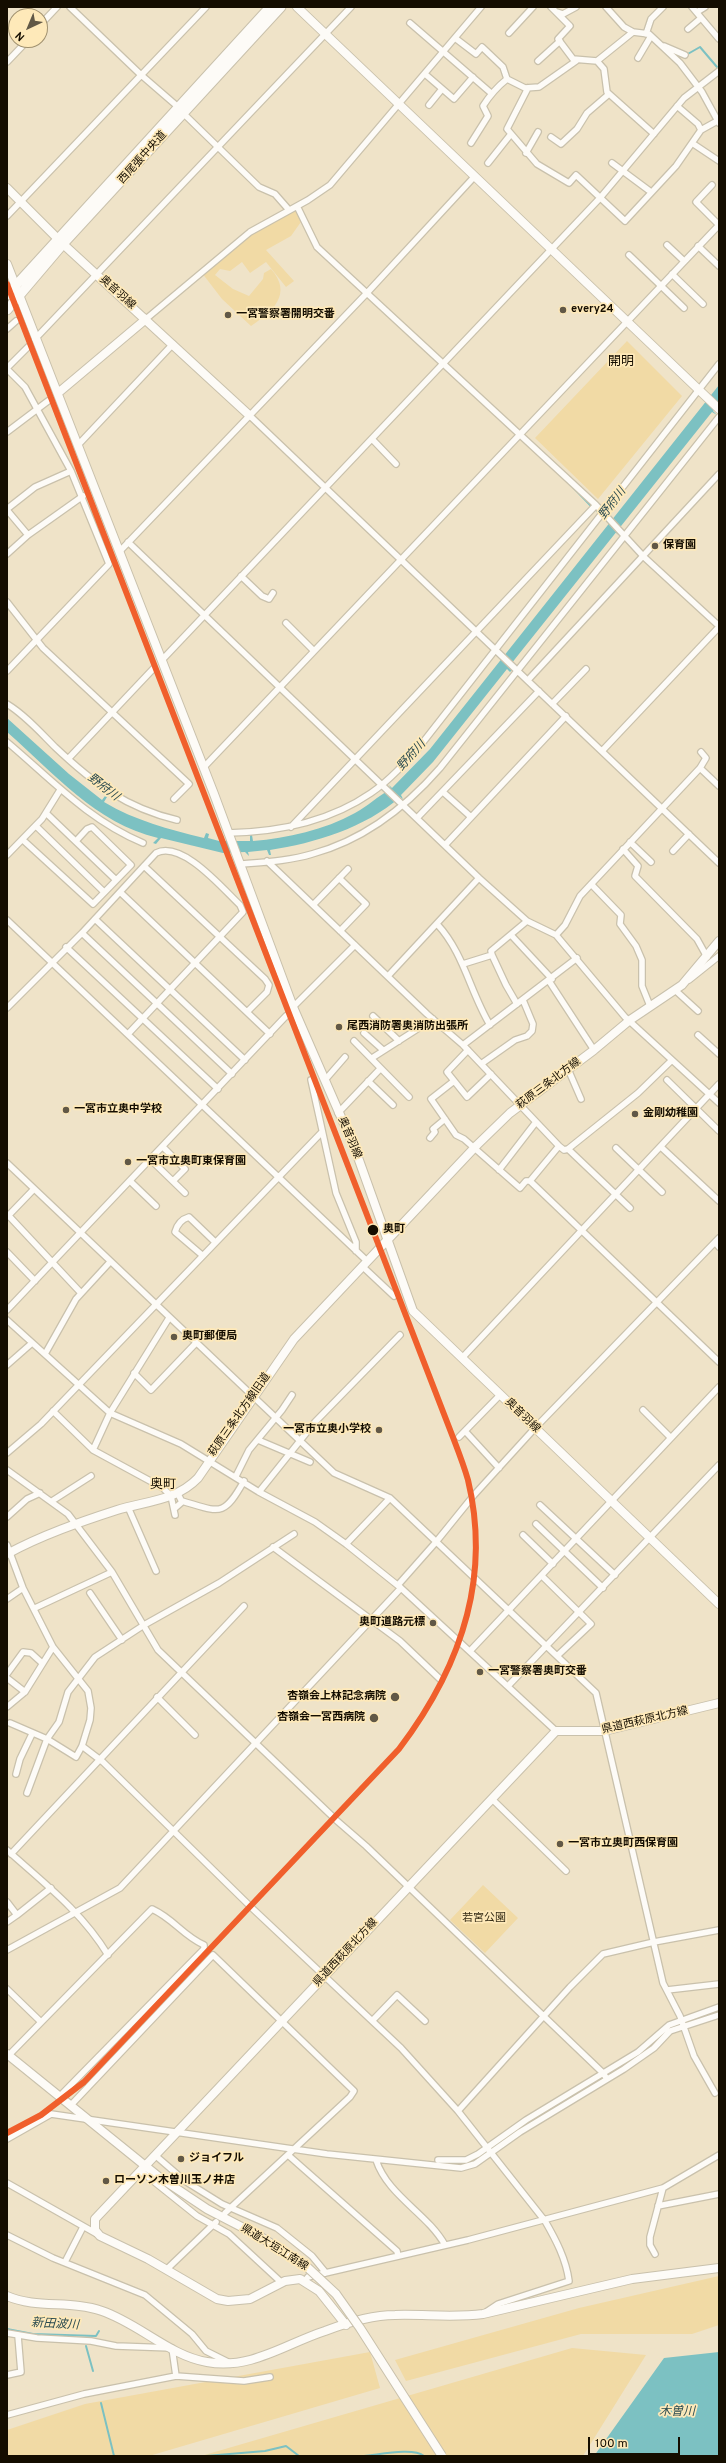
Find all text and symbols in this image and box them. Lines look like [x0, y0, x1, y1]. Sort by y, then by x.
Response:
north arrow [8, 8, 48, 48]
text: N [13, 28, 28, 44]
street label: 西尾張中央道 [116, 129, 170, 187]
street label: 奥音羽線 [96, 273, 138, 313]
place label: every24 [571, 303, 614, 317]
marker: every24 [558, 305, 568, 315]
place label: 一宮警察署開明交番 [236, 308, 335, 322]
marker: 一宮警察署開明交番 [223, 310, 233, 320]
district label: 開明 [608, 354, 634, 370]
water label: 野府川 [596, 485, 630, 523]
place label: 保育園 [663, 539, 696, 553]
marker: 保育園 [650, 541, 660, 551]
water label: 野府川 [395, 738, 429, 774]
water label: 野府川 [84, 771, 122, 805]
place label: 尾西消防署奥消防出張所 [347, 1020, 468, 1034]
marker: 尾西消防署奥消防出張所 [334, 1022, 344, 1032]
street label: 萩原三条北方線 [514, 1056, 584, 1112]
place label: 一宮市立奥中学校 [74, 1103, 162, 1117]
marker: 一宮市立奥中学校 [61, 1105, 71, 1115]
place label: 金剛幼稚園 [643, 1107, 698, 1121]
marker: 金剛幼稚園 [630, 1109, 640, 1119]
street label: 奥音羽線 [334, 1115, 364, 1161]
place label: 一宮市立奥町東保育園 [136, 1155, 246, 1169]
marker: 一宮市立奥町東保育園 [123, 1157, 133, 1167]
marker: 奥町 [366, 1223, 380, 1237]
place label: 奥町 [383, 1223, 405, 1237]
place label: 奥町郵便局 [182, 1330, 237, 1344]
marker: 奥町郵便局 [169, 1332, 179, 1342]
street label: 萩原三条北方線旧道 [206, 1371, 274, 1459]
street label: 奥音羽線 [502, 1396, 542, 1436]
place label: 一宮市立奥小学校 [283, 1423, 371, 1437]
marker: 一宮市立奥小学校 [374, 1425, 384, 1435]
district label: 奥町 [150, 1477, 176, 1493]
place label: 奥町道路元標 [359, 1616, 425, 1630]
marker: 奥町道路元標 [428, 1618, 438, 1628]
place label: 一宮警察署奥町交番 [488, 1665, 587, 1679]
marker: 一宮警察署奥町交番 [475, 1667, 485, 1677]
place label: 杏嶺会上林記念病院 [287, 1690, 386, 1704]
marker: 杏嶺会上林記念病院 [389, 1691, 401, 1703]
street label: 県道西萩原北方線 [601, 1705, 689, 1737]
place label: 杏嶺会一宮西病院 [277, 1711, 365, 1725]
marker: 杏嶺会一宮西病院 [368, 1712, 380, 1724]
place label: 一宮市立奥町西保育園 [568, 1837, 678, 1851]
marker: 一宮市立奥町西保育園 [555, 1839, 565, 1849]
park label: 若宮公園 [462, 1912, 506, 1926]
street label: 県道西萩原北方線 [311, 1916, 381, 1990]
place label: ジョイフル [189, 2152, 244, 2166]
marker: ジョイフル [176, 2154, 186, 2164]
place label: ローソン木曽川玉ノ井店 [114, 2174, 235, 2188]
marker: ローソン木曽川玉ノ井店 [101, 2176, 111, 2186]
street label: 県道大垣江南線 [238, 2222, 310, 2274]
water label: 新田波川 [31, 2317, 79, 2333]
water label: 木曽川 [659, 2406, 695, 2420]
scale bar [590, 2429, 682, 2455]
text: 100 m [595, 2436, 628, 2452]

